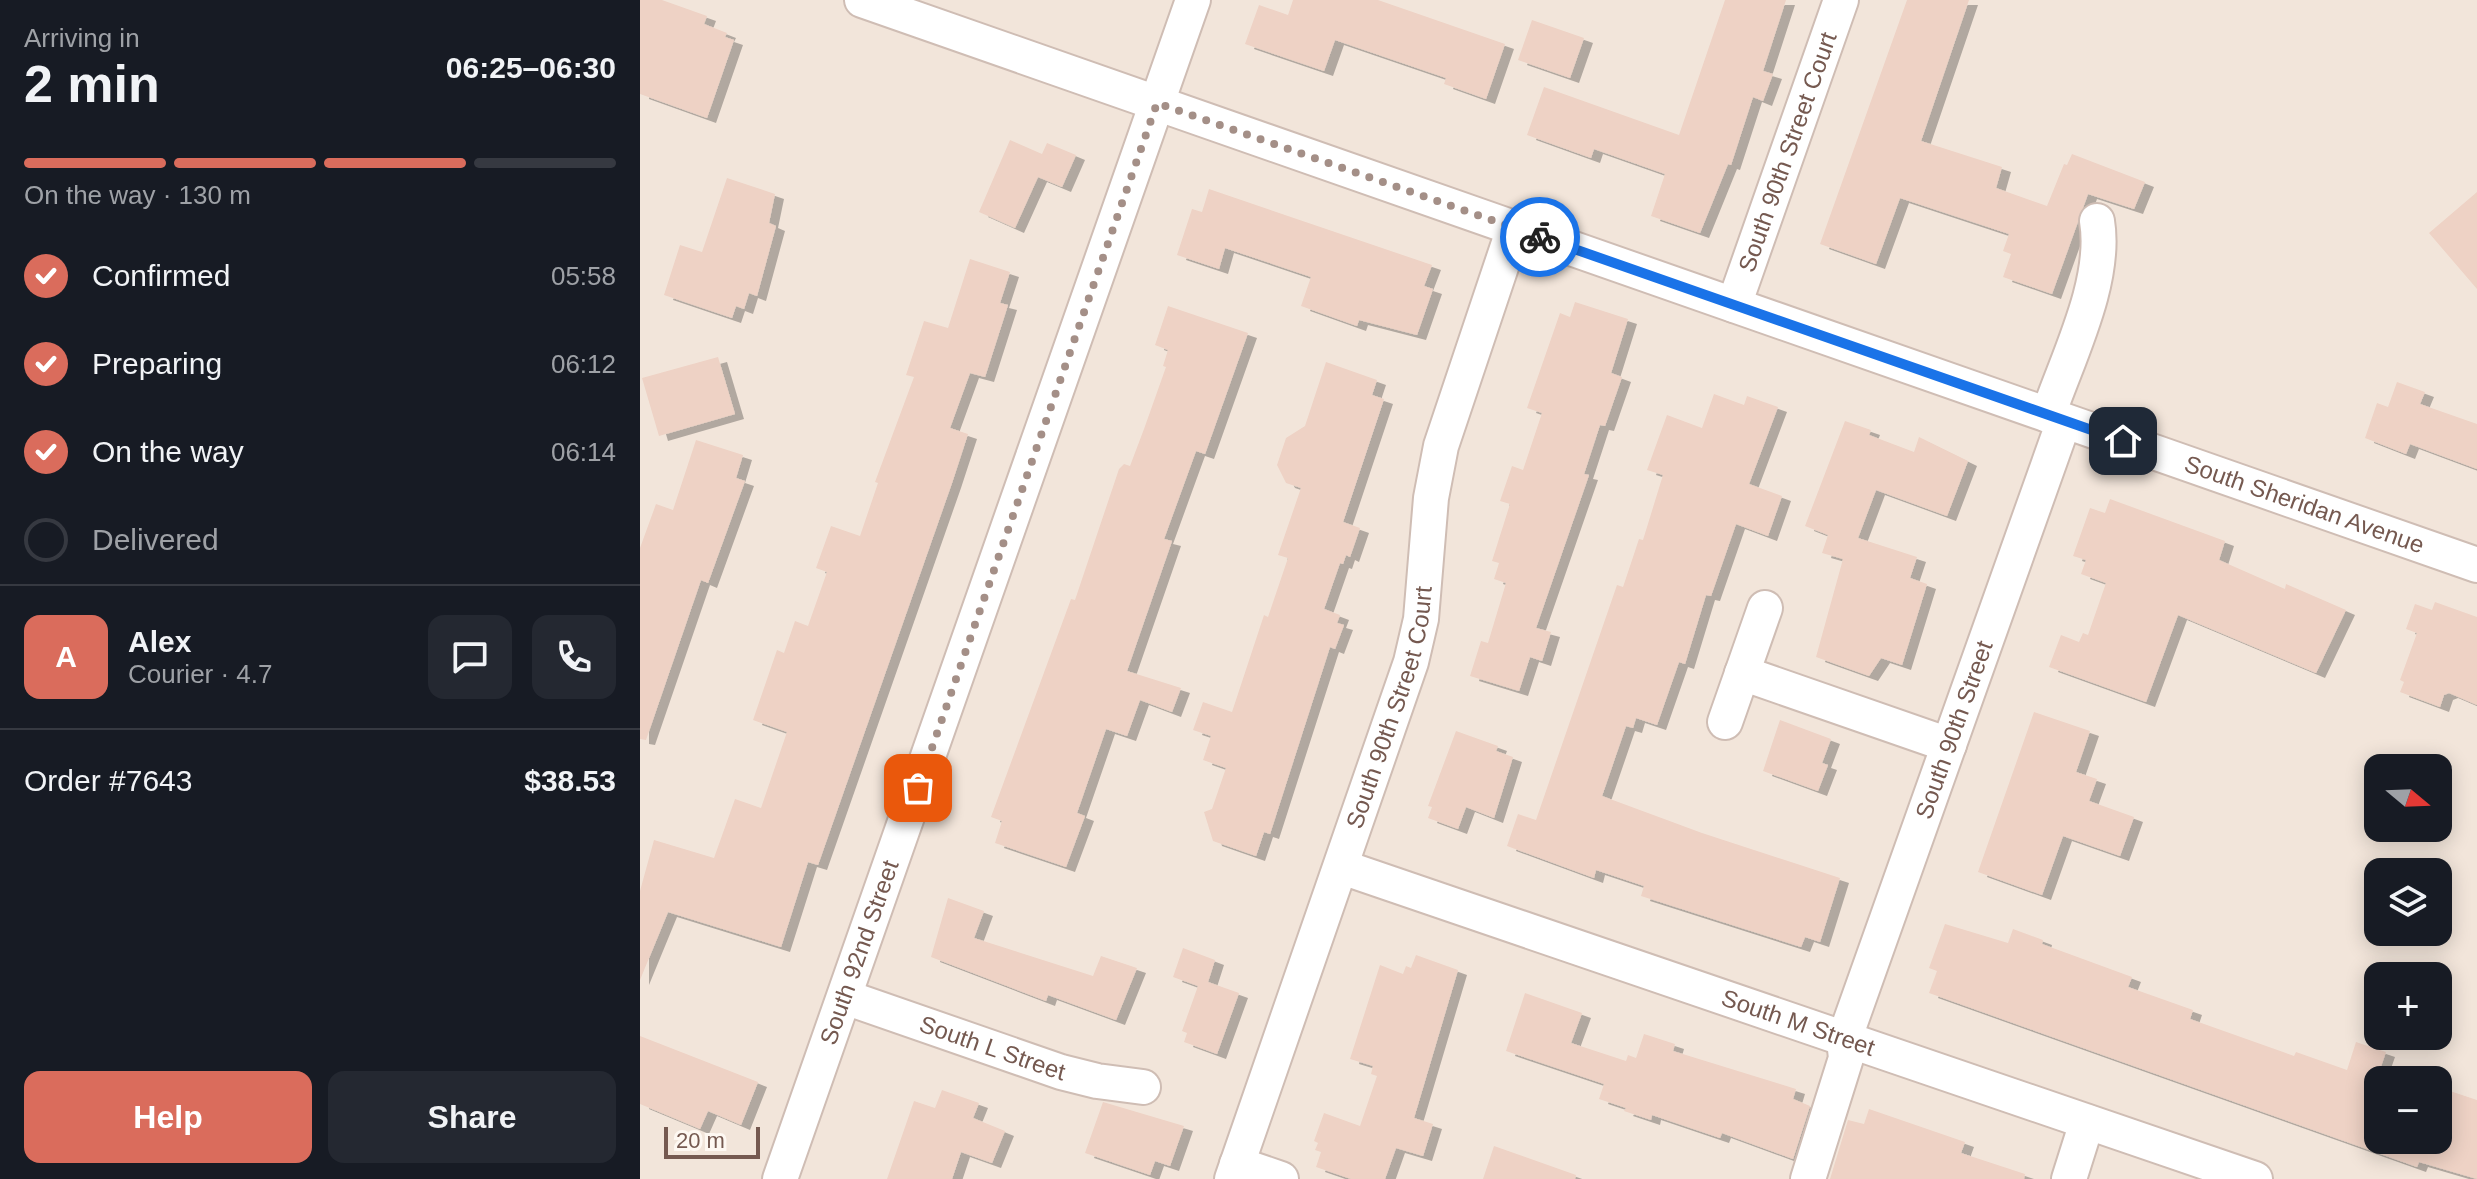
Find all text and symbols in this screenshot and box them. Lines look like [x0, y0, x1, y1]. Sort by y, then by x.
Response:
text: Arriving in [24, 23, 140, 53]
street label: South 90th Street Court [1733, 28, 1842, 275]
text: 06:25–06:30 [446, 51, 616, 84]
text: 2 min [24, 55, 160, 113]
text: On the way · 130 m [24, 180, 251, 210]
courier [1500, 197, 1580, 277]
icon: bike [1518, 215, 1562, 259]
icon: check [24, 254, 68, 298]
text: Confirmed [92, 259, 230, 292]
text: 05:58 [551, 261, 616, 291]
icon: check [24, 342, 68, 386]
text: Preparing [92, 347, 222, 380]
text: 06:12 [551, 349, 616, 379]
pin [2089, 407, 2157, 475]
icon: home [2101, 419, 2145, 463]
icon: check [24, 430, 68, 474]
text: On the way [92, 435, 244, 468]
text: 06:14 [551, 437, 616, 467]
street label: South Sheridan Avenue [2181, 450, 2428, 558]
text: Delivered [92, 523, 219, 556]
street label: South 90th Street Court [1340, 585, 1437, 832]
button: chat [428, 615, 512, 699]
button: phone [532, 615, 616, 699]
text: Alex [128, 625, 191, 658]
street label: South 90th Street [1910, 637, 1998, 822]
text: A [55, 640, 77, 673]
text: Courier · 4.7 [128, 659, 273, 689]
pin [884, 754, 952, 822]
north arrow [2364, 754, 2452, 842]
map controls [2364, 754, 2452, 1154]
text: Order #7643 [24, 764, 192, 797]
text: $38.53 [524, 764, 616, 797]
icon: bag [896, 766, 940, 810]
street label: South 92nd Street [814, 856, 904, 1048]
button: layers [2364, 858, 2452, 946]
button: + [2364, 962, 2452, 1050]
street label: South M Street [1718, 984, 1879, 1061]
street label: South L Street [916, 1010, 1068, 1086]
button: − [2364, 1066, 2452, 1154]
button: Help [24, 1071, 312, 1163]
button: Share [328, 1071, 616, 1163]
scale bar [664, 1123, 760, 1159]
text: 20 m [676, 1128, 725, 1153]

